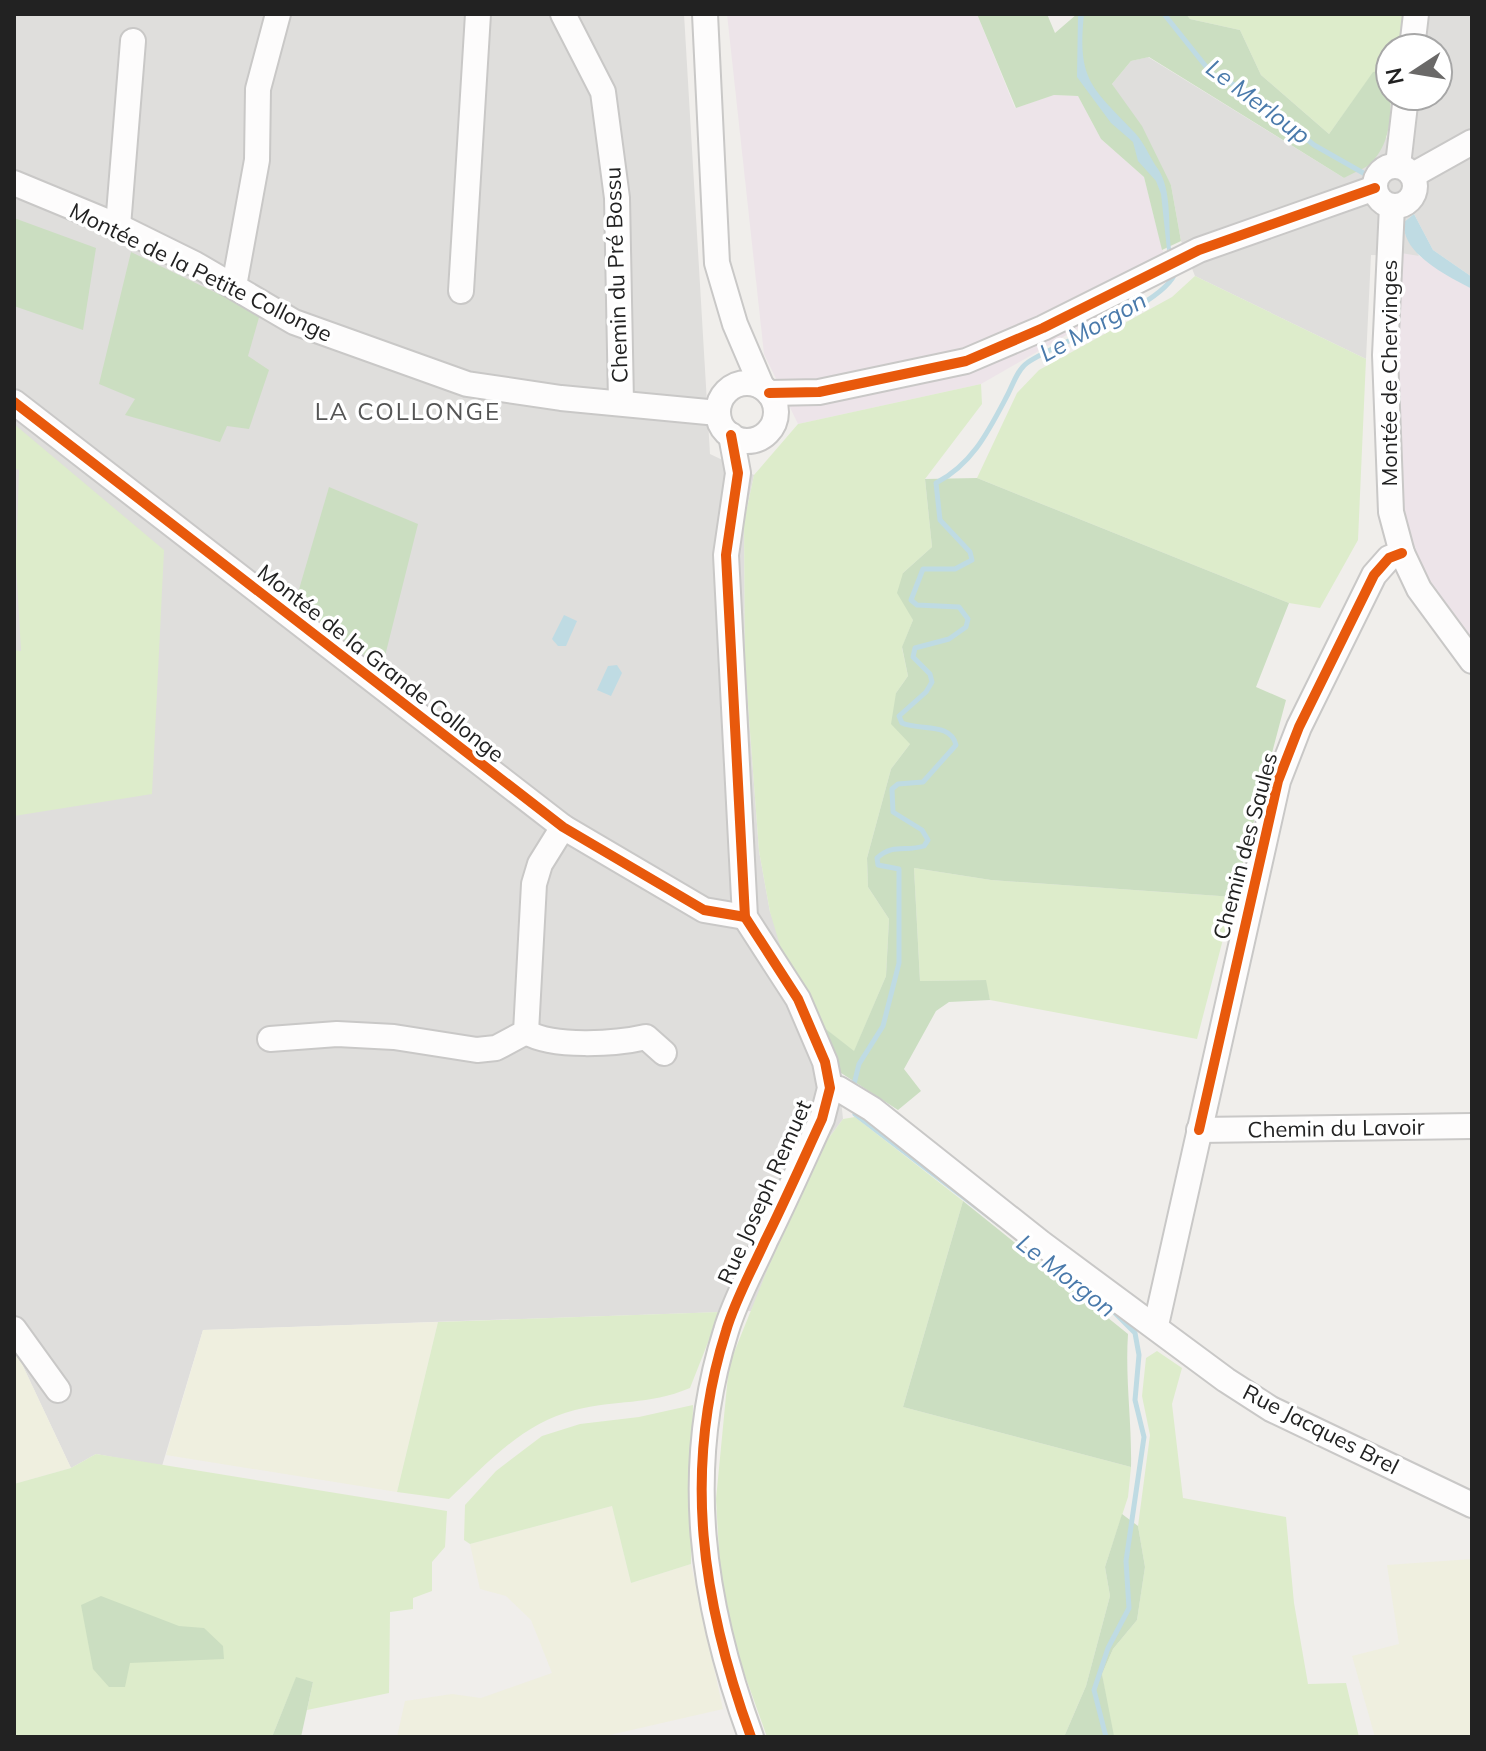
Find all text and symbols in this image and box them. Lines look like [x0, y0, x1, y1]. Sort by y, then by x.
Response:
north arrow [1374, 32, 1454, 112]
water label: Le Merloup [1201, 52, 1316, 150]
text: N [1379, 65, 1410, 87]
street label: Chemin du Pré Bossu [598, 166, 634, 384]
street label: Montée de la Petite Collonge [65, 196, 337, 348]
street label: Montée de Chervinges [1375, 259, 1403, 487]
water label: Le Morgon [1034, 285, 1151, 368]
district label: LA COLLONGE [315, 396, 501, 426]
street label: Montée de la Grande Collonge [252, 558, 510, 768]
street label: Chemin des Saules [1207, 749, 1283, 943]
street label: Rue Joseph Remuet [711, 1095, 817, 1288]
street label: Chemin du Lavoir [1247, 1112, 1425, 1144]
water label: Le Morgon [1011, 1227, 1122, 1323]
street label: Rue Jacques Brel [1238, 1378, 1404, 1480]

